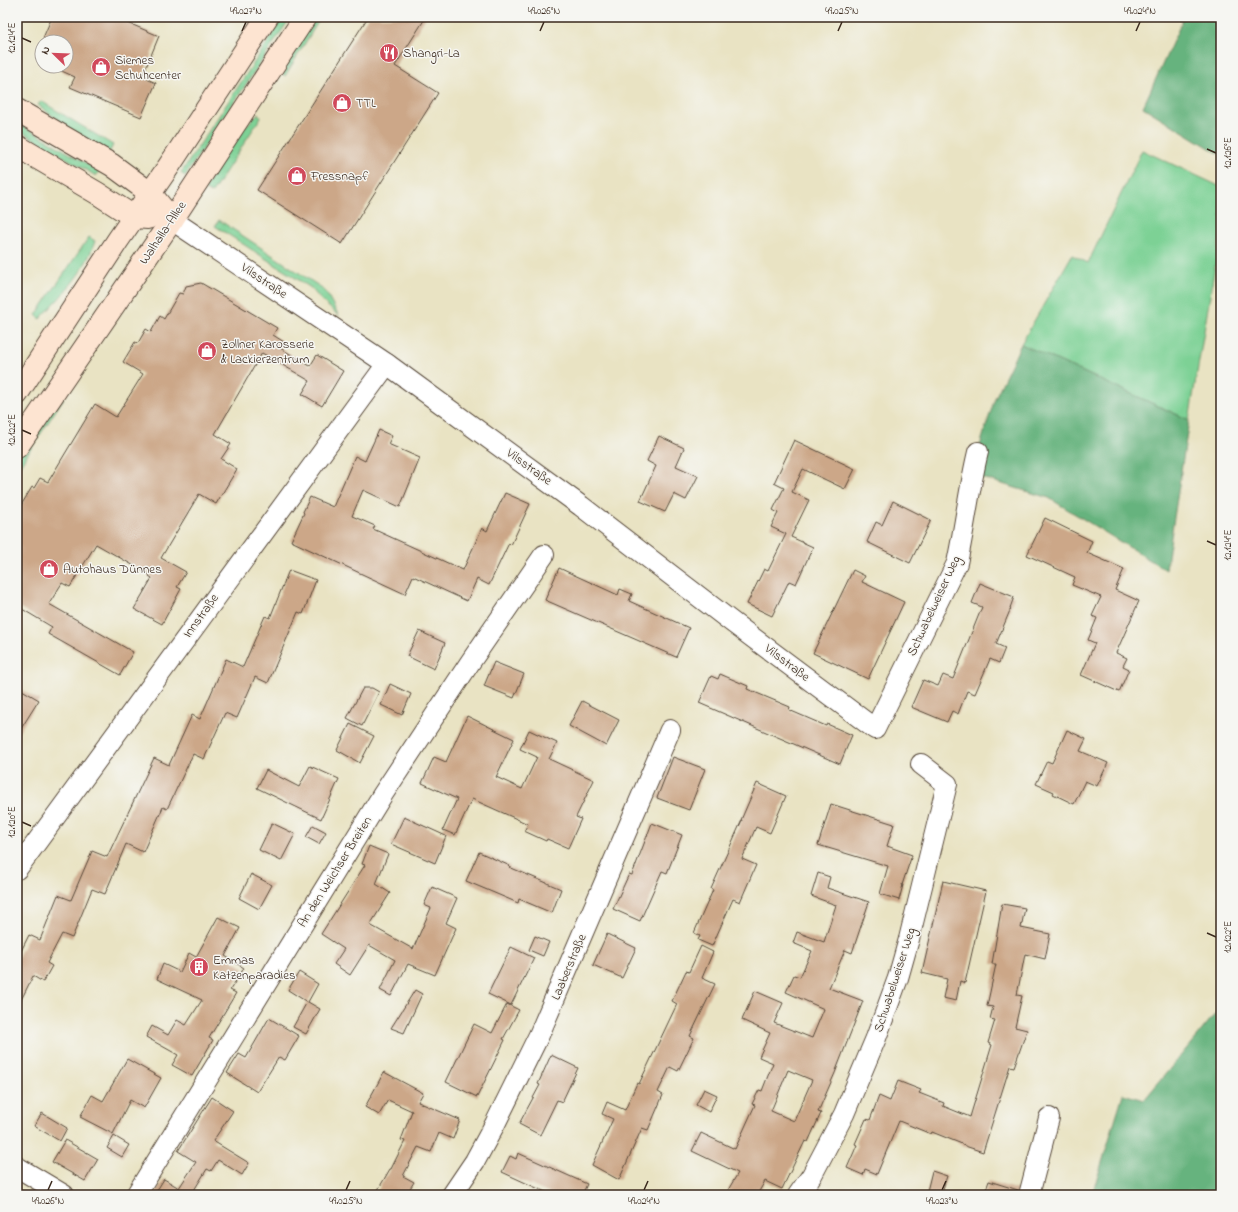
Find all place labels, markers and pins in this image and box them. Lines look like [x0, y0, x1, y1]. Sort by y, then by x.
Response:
restaurant icon: Shangri-La [378, 42, 400, 64]
place label: Shangri-La [403, 44, 460, 64]
place label: Siemes Schuhcenter [115, 51, 182, 85]
shop icon: Siemes Schuhcenter [90, 56, 112, 78]
shop icon: TTL [331, 92, 353, 114]
place label: TTL [356, 94, 376, 113]
shop icon: Fressnapf [286, 165, 308, 187]
place label: Fressnapf [310, 167, 369, 186]
place label: Zollner Karosserie & Lackierzentrum [221, 335, 314, 369]
shop icon: Zollner Karosserie & Lackierzentrum [196, 340, 218, 362]
shop icon: Autohaus Dünnes [38, 558, 60, 580]
place label: Autohaus Dünnes [63, 560, 162, 579]
place label: Emmas Katzenparadies [213, 951, 296, 985]
building icon: Emmas Katzenparadies [188, 956, 210, 978]

